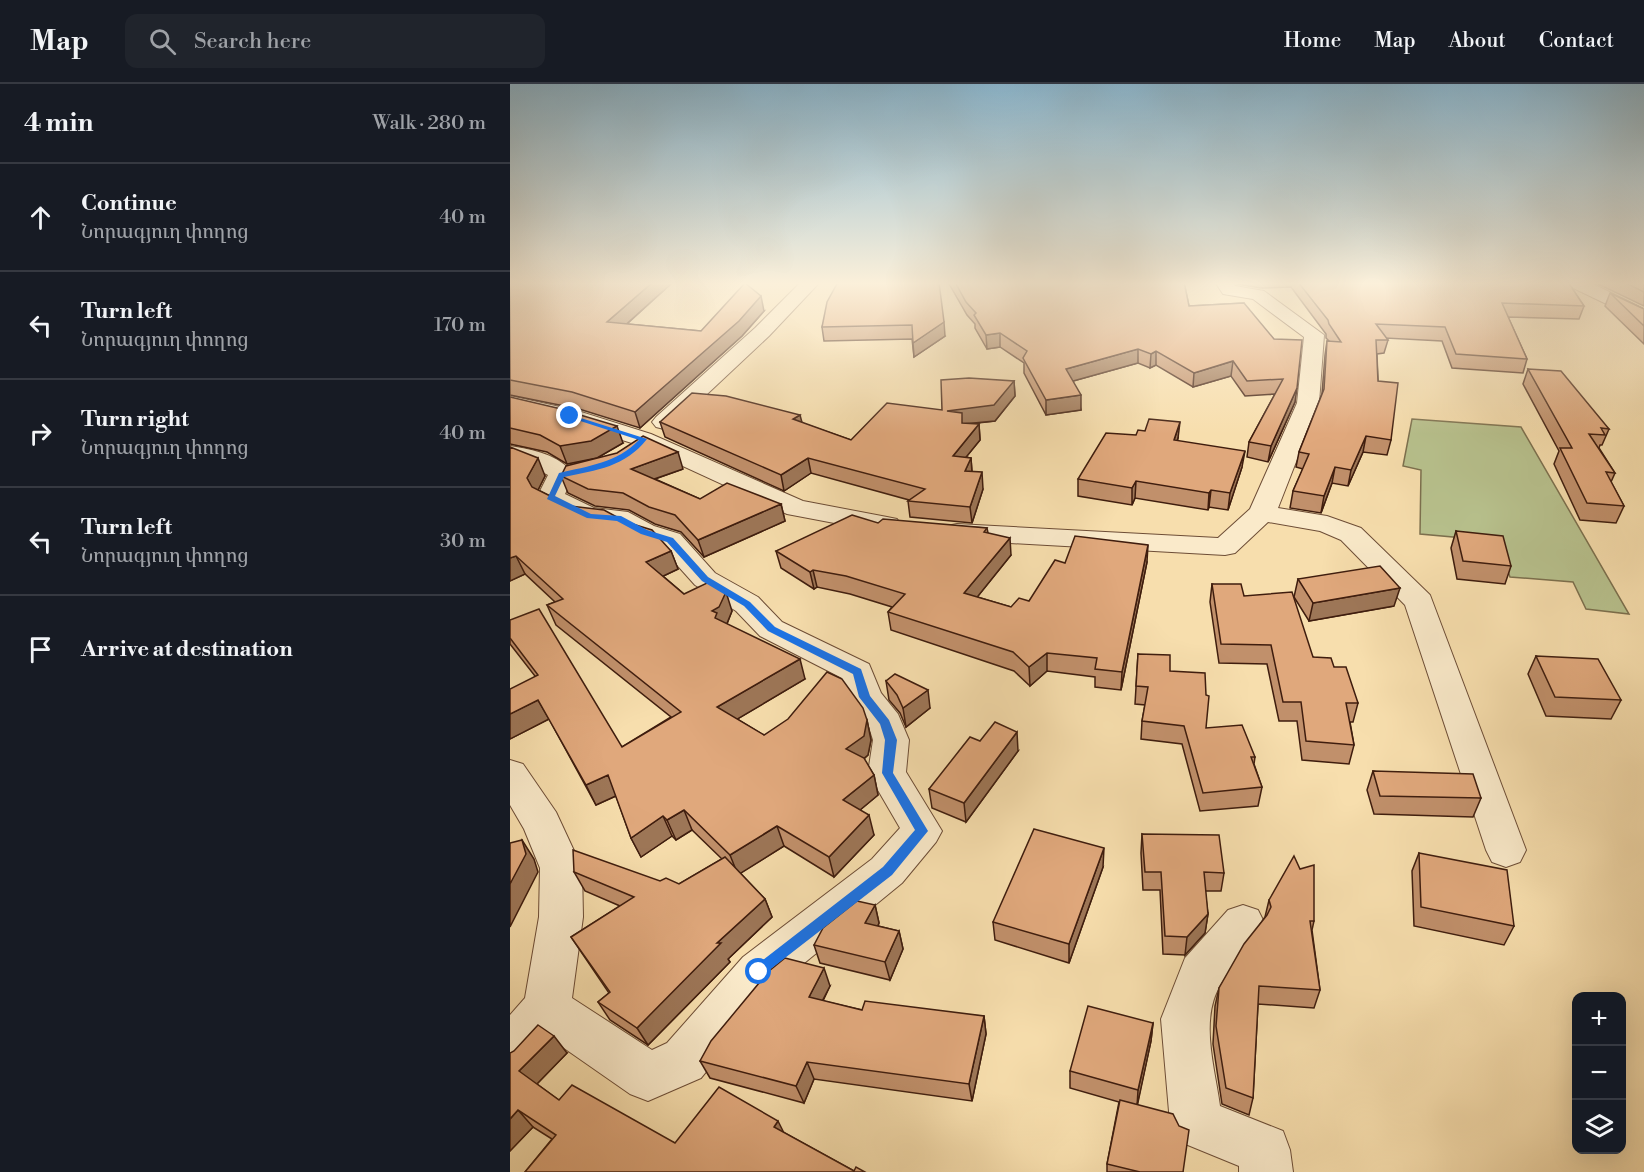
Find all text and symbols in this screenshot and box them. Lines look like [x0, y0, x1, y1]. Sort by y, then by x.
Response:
search box [125, 14, 545, 68]
text: Map [30, 24, 89, 59]
icon: search [146, 25, 179, 58]
text: Search here [194, 28, 311, 55]
text: Home [1284, 28, 1341, 54]
text: Map [1374, 28, 1416, 54]
text: About [1449, 28, 1506, 54]
text: Contact [1539, 28, 1614, 54]
text: 4 min [24, 107, 94, 139]
text: Walk · 280 m [373, 111, 486, 136]
text: Continue [81, 190, 177, 217]
icon: ahead [24, 201, 57, 234]
text: 40 m [439, 205, 486, 230]
text: Նորագյուղ փողոց [81, 220, 249, 245]
text: Turn left [81, 298, 172, 325]
icon: left [24, 309, 57, 342]
text: 170 m [434, 313, 486, 338]
text: Նորագյուղ փողոց [81, 328, 249, 353]
route end [556, 402, 582, 428]
text: Turn right [81, 406, 189, 433]
icon: right [24, 417, 57, 450]
text: 40 m [439, 421, 486, 446]
text: Նորագյուղ փողոց [81, 436, 249, 461]
text: Turn left [81, 514, 172, 541]
icon: left [24, 525, 57, 558]
text: 30 m [440, 529, 486, 554]
text: Նորագյուղ փողոց [81, 544, 249, 569]
icon: arrive [24, 633, 57, 666]
text: Arrive at destination [81, 636, 293, 663]
route start [745, 958, 771, 984]
map controls [1572, 992, 1626, 1154]
button: + [1572, 992, 1626, 1046]
button: − [1572, 1046, 1626, 1100]
button: layers [1572, 1100, 1626, 1154]

